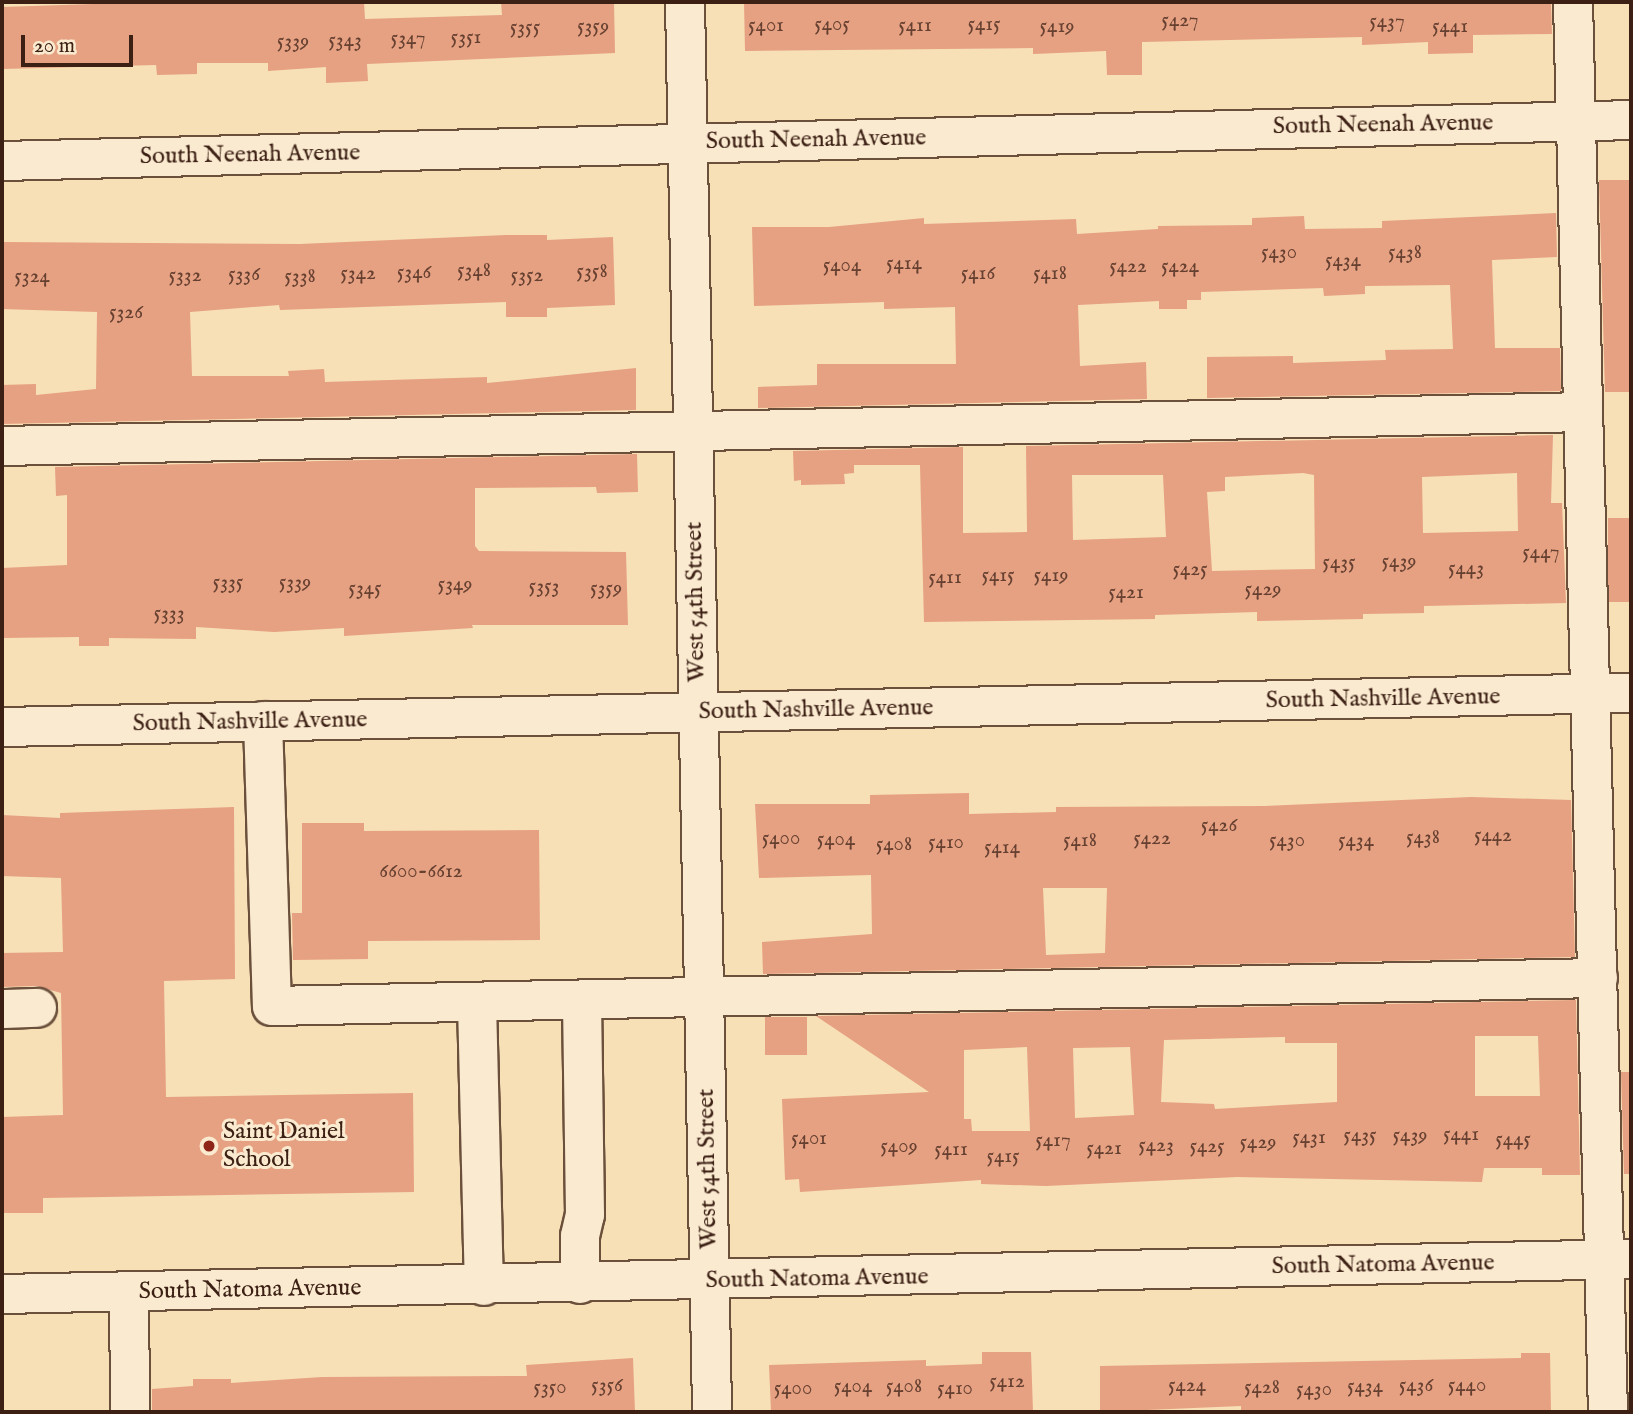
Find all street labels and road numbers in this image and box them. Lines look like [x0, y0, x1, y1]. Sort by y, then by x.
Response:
street label: South Neenah Avenue [1273, 109, 1493, 141]
street label: South Neenah Avenue [706, 124, 926, 156]
street label: South Neenah Avenue [140, 139, 360, 171]
street label: West 54th Street [680, 521, 712, 683]
street label: South Nashville Avenue [1265, 683, 1501, 715]
street label: South Nashville Avenue [698, 694, 934, 726]
street label: South Nashville Avenue [132, 706, 368, 738]
street label: West 54th Street [692, 1088, 724, 1250]
street label: South Natoma Avenue [1271, 1249, 1495, 1281]
street label: South Natoma Avenue [705, 1263, 929, 1295]
street label: South Natoma Avenue [138, 1274, 362, 1306]

